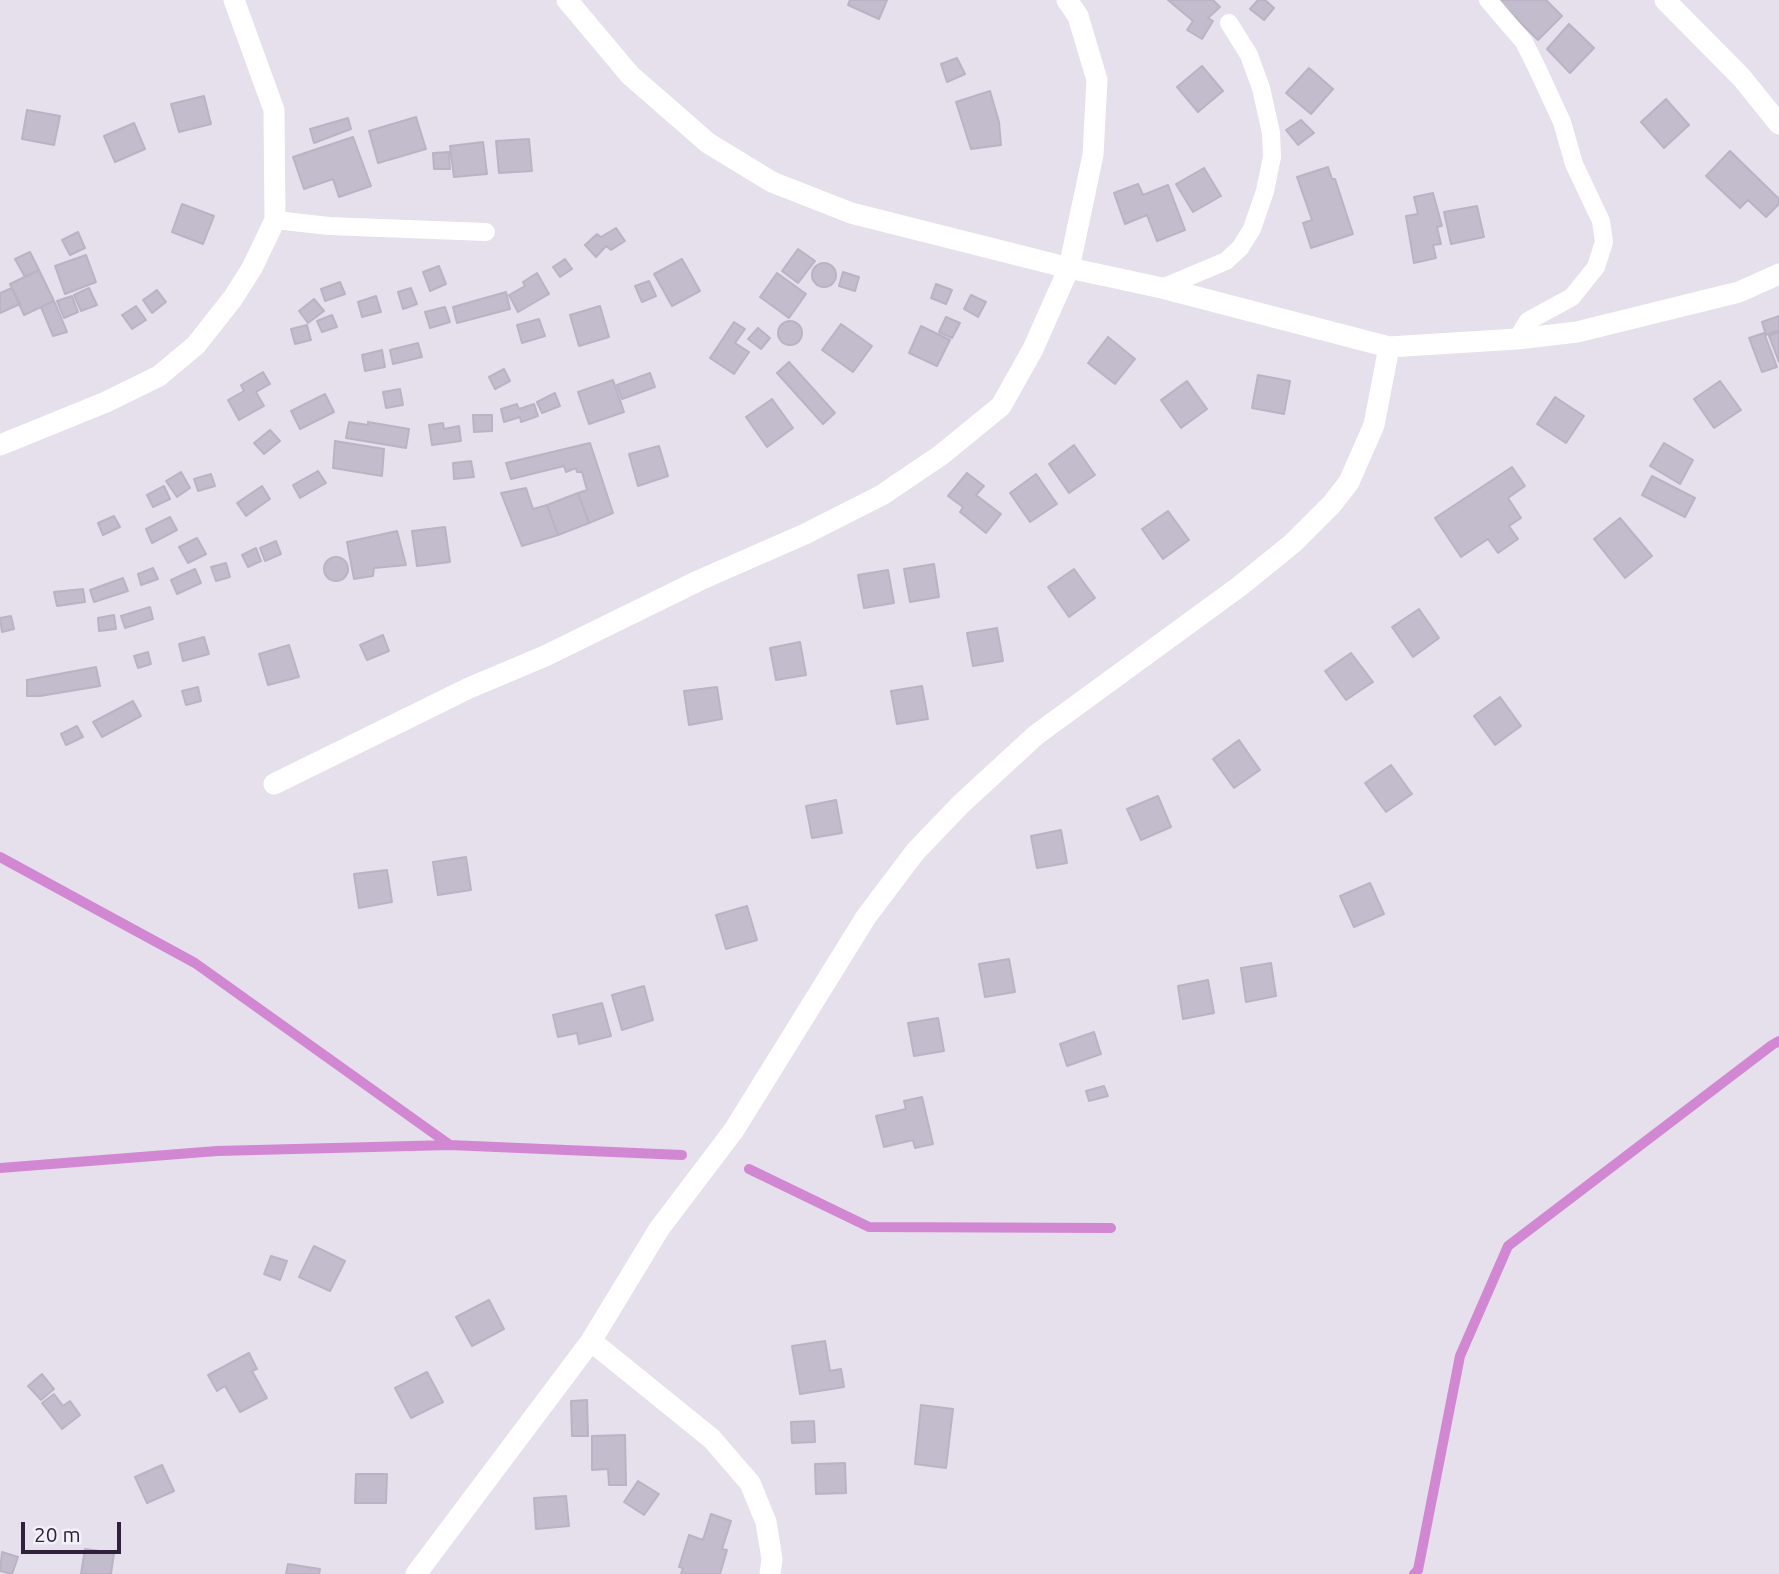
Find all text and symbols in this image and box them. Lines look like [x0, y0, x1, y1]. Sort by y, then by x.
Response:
scale bar [24, 1508, 124, 1552]
text: 20 m [34, 1522, 81, 1546]

